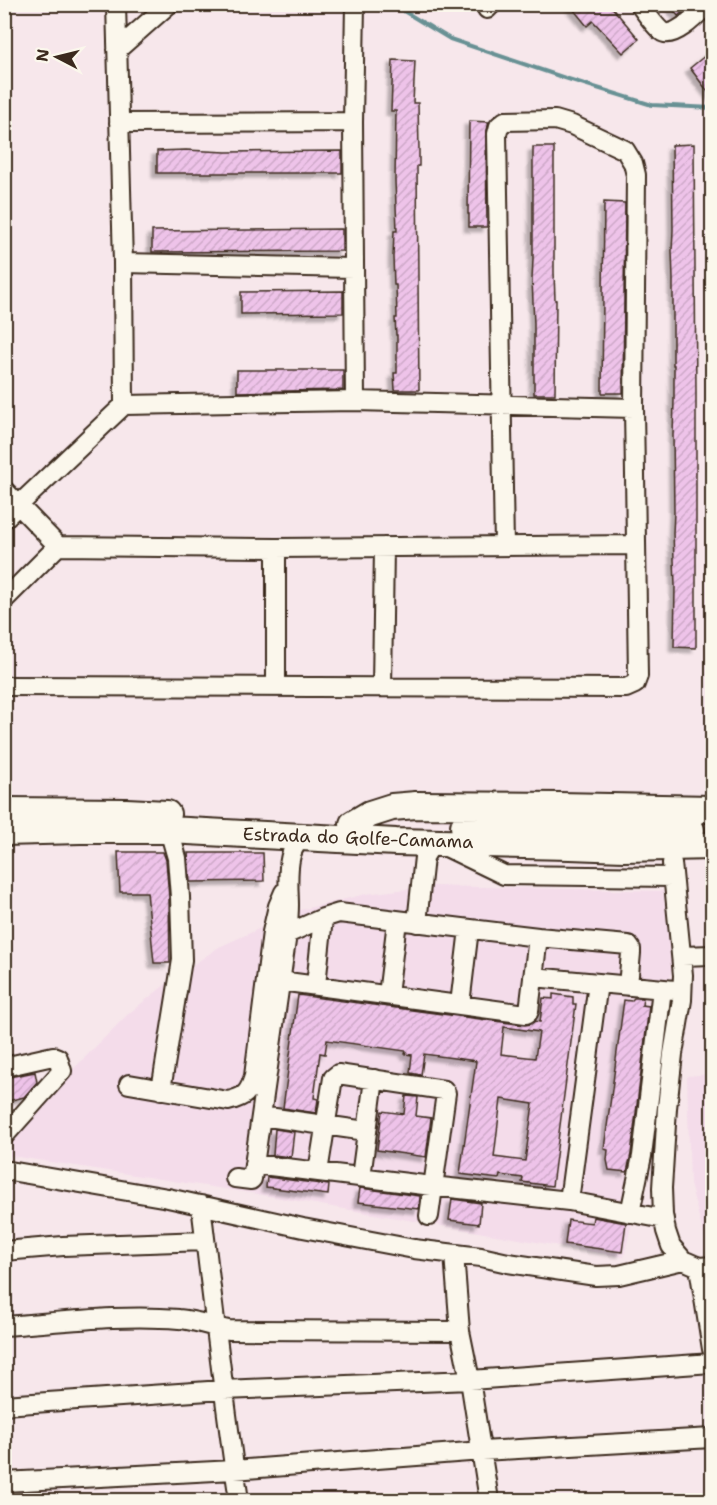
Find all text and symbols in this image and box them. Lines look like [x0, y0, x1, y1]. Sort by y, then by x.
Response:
north arrow [27, 27, 87, 87]
text: N [31, 48, 54, 63]
street label: Estrada do Golfe-Camama [242, 822, 474, 854]

